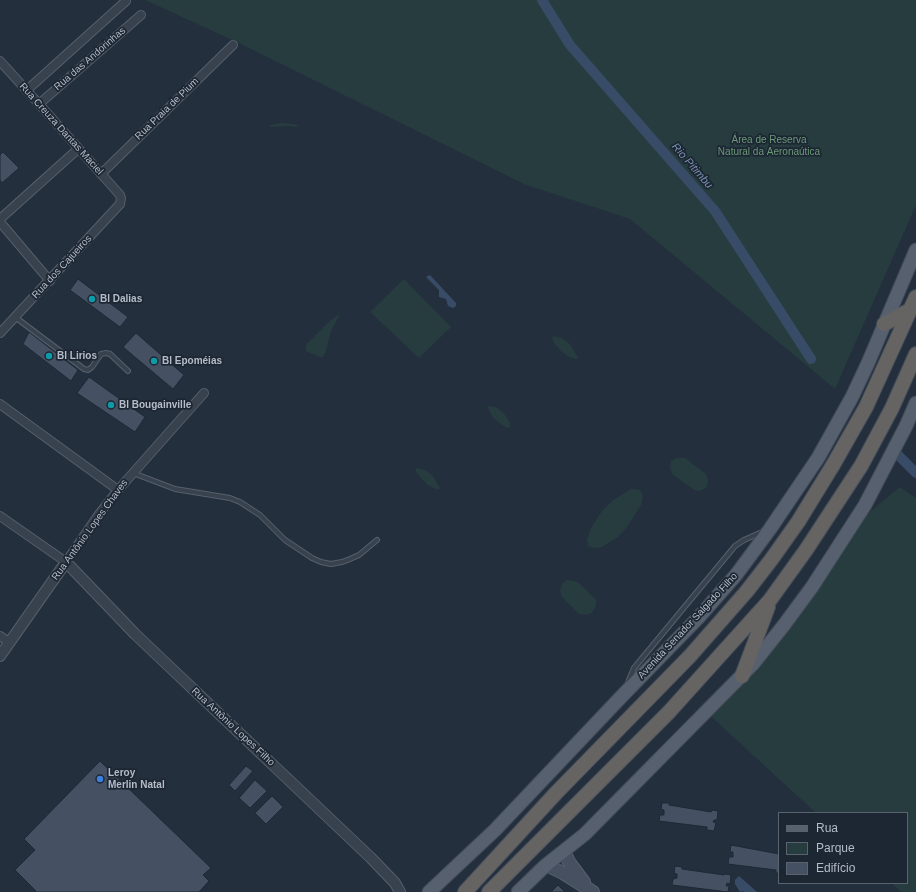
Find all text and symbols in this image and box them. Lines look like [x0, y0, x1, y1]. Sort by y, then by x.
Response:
street label: Rua das Andorinhas [52, 25, 128, 93]
street label: Rua Praia de Pium [133, 76, 201, 142]
street label: Rua Creuza Dantas Maciel [17, 81, 105, 177]
park label: Área de Reserva Natural da Aeronaútica [718, 134, 820, 158]
water label: Rio Pitimbu [669, 140, 715, 192]
street label: Rua dos Cajueiros [30, 233, 94, 301]
place label: Bl Dalias [100, 293, 142, 305]
marker: Bl Dalias [87, 294, 97, 304]
place label: Bl Lirios [57, 350, 97, 362]
marker: Bl Lirios [44, 351, 54, 361]
place label: Bl Epoméias [162, 355, 222, 367]
marker: Bl Epoméias [149, 356, 159, 366]
place label: Bl Bougainville [119, 399, 191, 411]
marker: Bl Bougainville [106, 400, 116, 410]
street label: Rua Antônio Lopes Chaves [49, 477, 131, 583]
street label: Avenida Senador Salgado Filho [636, 571, 740, 681]
street label: Rua Antônio Lopes Filho [189, 685, 277, 769]
place label: Leroy Merlin Natal [108, 767, 165, 790]
marker: Leroy Merlin Natal [95, 774, 105, 784]
legend [778, 812, 908, 884]
text: Rua [816, 821, 838, 835]
text: Parque [816, 841, 855, 855]
text: Edifício [816, 861, 855, 875]

